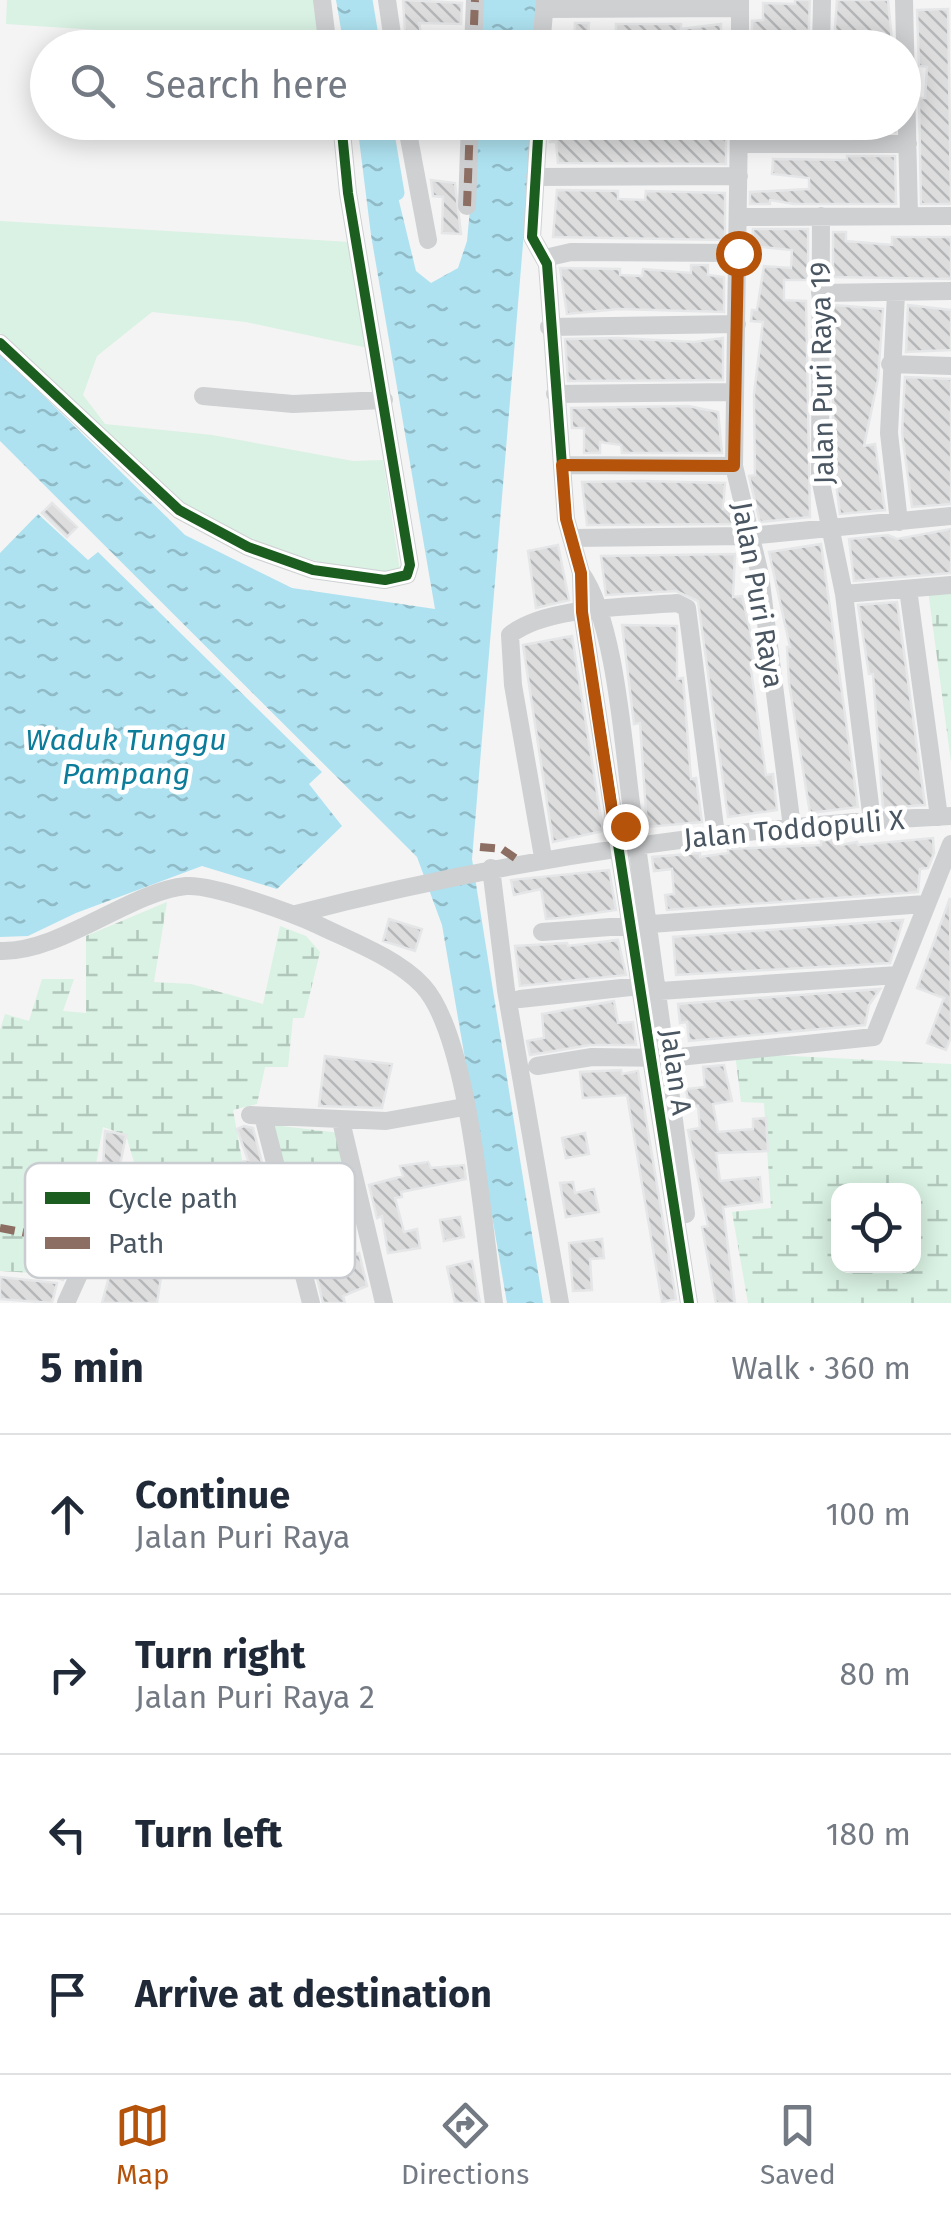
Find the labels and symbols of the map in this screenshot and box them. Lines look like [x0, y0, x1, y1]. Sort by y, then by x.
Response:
route start [716, 231, 762, 277]
street label: Jalan Puri Raya 19 [804, 261, 840, 485]
street label: Jalan Puri Raya [725, 499, 791, 691]
water label: Waduk Tunggu Pampang [25, 722, 227, 792]
street label: Jalan Toddopuli X [682, 803, 906, 855]
route end [603, 804, 649, 850]
street label: Jalan A [654, 1027, 698, 1117]
legend [25, 1163, 355, 1278]
text: Cycle path [108, 1182, 238, 1215]
text: Path [108, 1227, 164, 1260]

